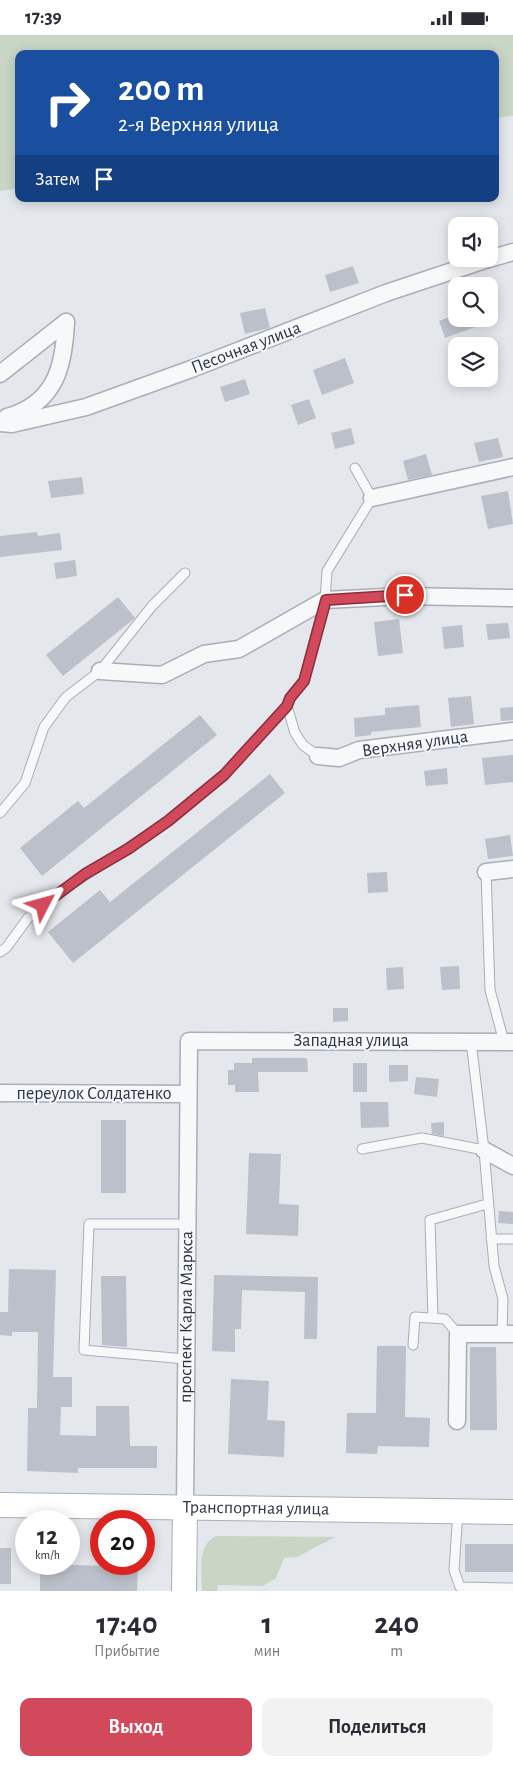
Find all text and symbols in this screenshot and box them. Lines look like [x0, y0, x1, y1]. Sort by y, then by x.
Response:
text: 17:39 [25, 8, 62, 27]
icon: right [35, 70, 100, 135]
text: 200 m [118, 72, 205, 107]
text: 2-я Верхняя улица [118, 113, 279, 135]
icon: arrive [90, 165, 118, 193]
text: Затем [35, 170, 80, 189]
map controls [448, 217, 498, 387]
button: sound [448, 217, 498, 267]
button: search [448, 277, 498, 327]
street label: Песочная улица [189, 319, 303, 377]
button: layers [448, 337, 498, 387]
pin [384, 574, 426, 616]
icon: arrive [391, 581, 419, 609]
street label: Верхняя улица [361, 728, 469, 760]
position arrow [16, 878, 68, 930]
street label: Западная улица [293, 1032, 409, 1050]
street label: переулок Солдатенко [17, 1085, 172, 1103]
street label: проспект Карла Маркса [177, 1231, 196, 1403]
street label: Транспортная улица [182, 1498, 329, 1518]
speed limit sign: 20 [90, 1510, 155, 1575]
text: 12 [37, 1524, 58, 1549]
text: km/h [35, 1549, 60, 1561]
text: 17:40 [96, 1609, 158, 1639]
text: 1 [262, 1609, 272, 1639]
text: 240 [374, 1609, 419, 1639]
text: Прибытие [94, 1643, 160, 1659]
text: мин [254, 1643, 280, 1659]
text: m [390, 1643, 403, 1659]
button: Выход [20, 1698, 252, 1756]
button: Поделиться [262, 1698, 493, 1756]

